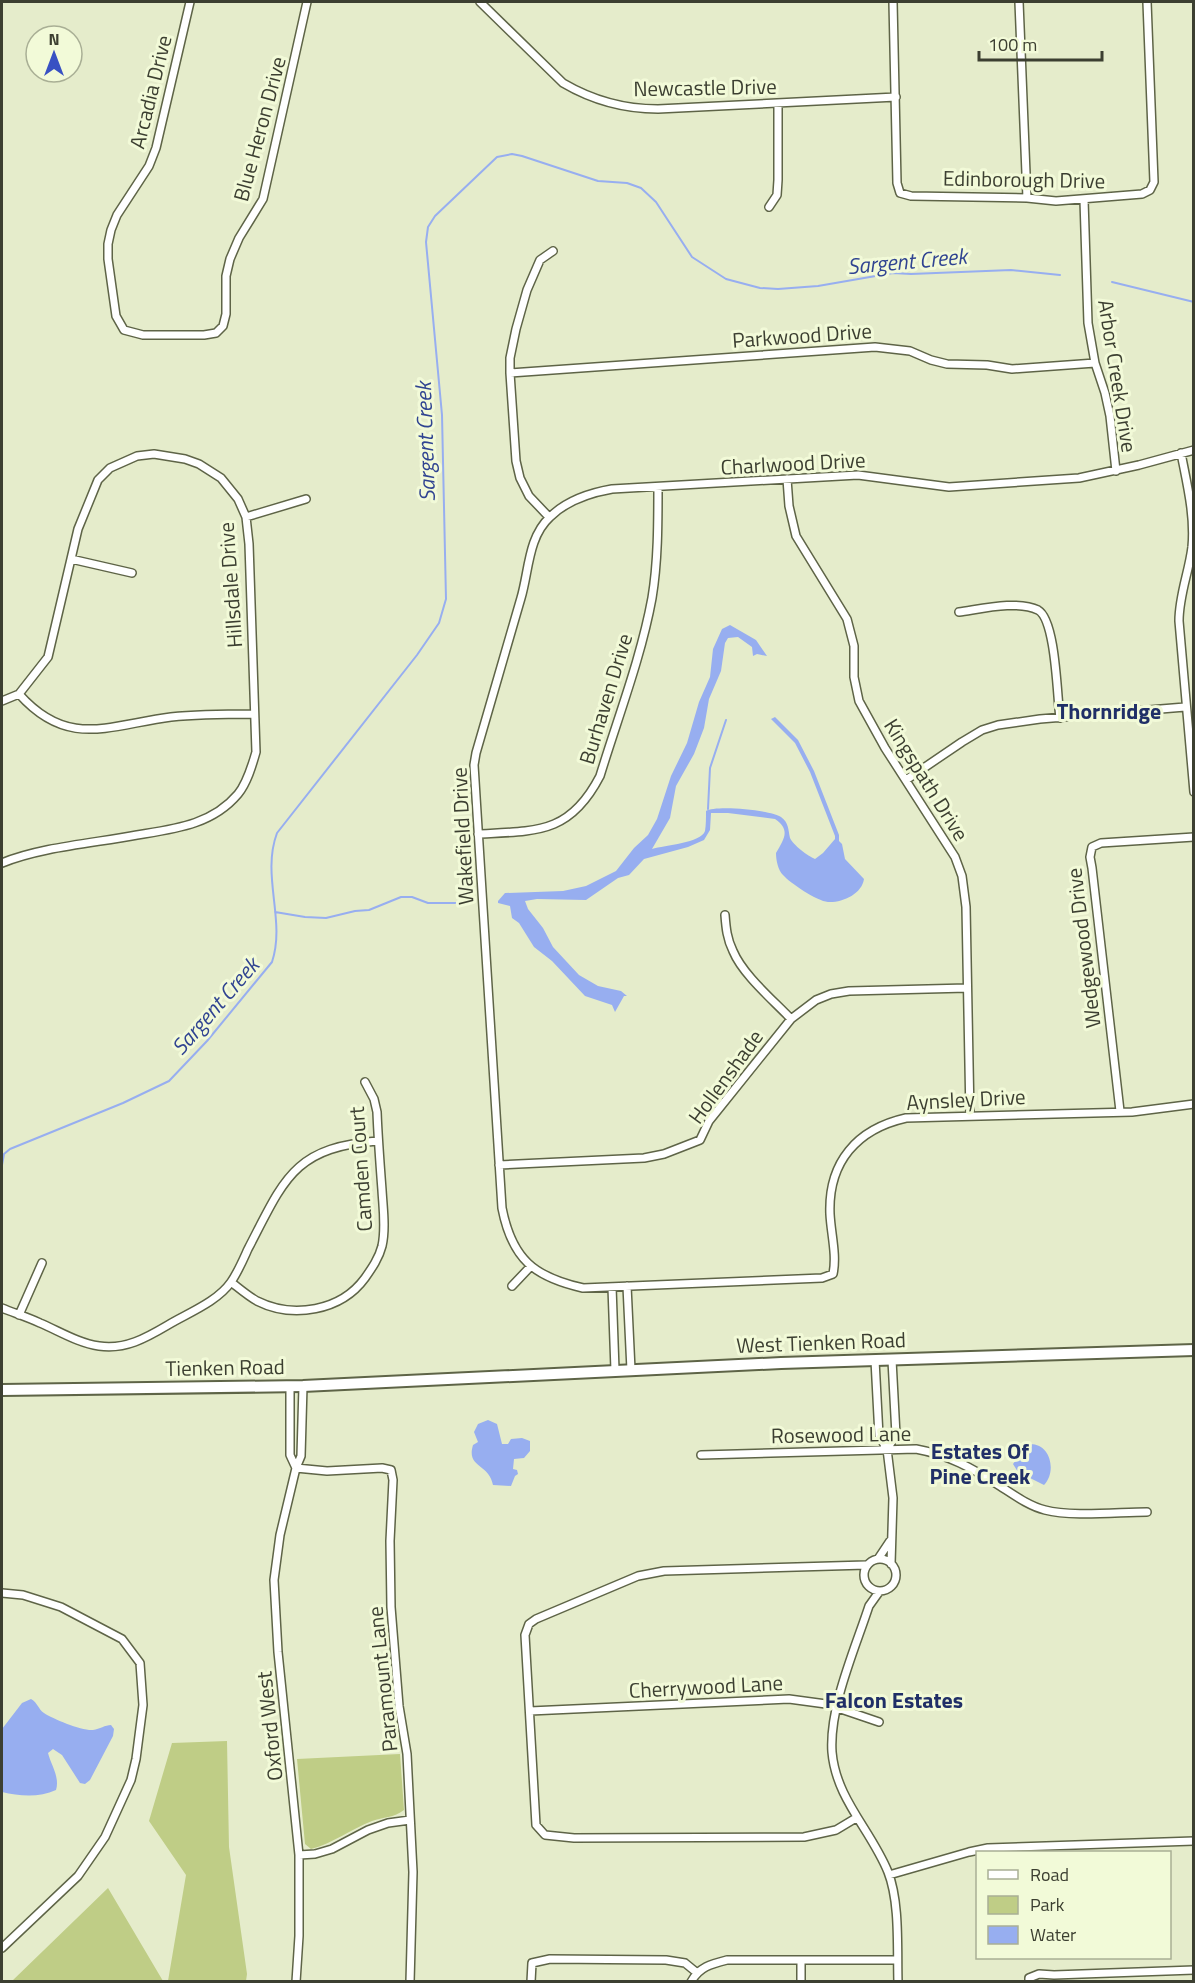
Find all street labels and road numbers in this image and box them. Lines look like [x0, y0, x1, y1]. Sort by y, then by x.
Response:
street label: Arcadia Drive [120, 32, 180, 152]
street label: Blue Heron Drive [224, 53, 294, 205]
street label: Newcastle Drive [633, 70, 777, 104]
street label: Edinborough Drive [943, 162, 1106, 196]
street label: Arbor Creek Drive [1090, 297, 1146, 454]
street label: Parkwood Drive [731, 314, 873, 356]
street label: Charlwood Drive [720, 443, 866, 483]
street label: Hillsdale Drive [210, 521, 250, 649]
street label: Burhaven Drive [570, 629, 640, 768]
street label: Kingspath Drive [876, 712, 977, 847]
street label: Wakefield Drive [442, 766, 482, 906]
street label: Wedgewood Drive [1057, 866, 1109, 1030]
street label: Hollenshade [680, 1022, 770, 1130]
street label: Aynsley Drive [906, 1080, 1026, 1118]
street label: Camden Court [340, 1105, 380, 1233]
street label: West Tienken Road [736, 1323, 906, 1361]
street label: Tienken Road [165, 1350, 285, 1384]
street label: Rosewood Lane [771, 1417, 911, 1451]
street label: Paramount Lane [358, 1605, 406, 1753]
street label: Cherrywood Lane [628, 1666, 784, 1706]
street label: Oxford West [247, 1669, 291, 1782]

